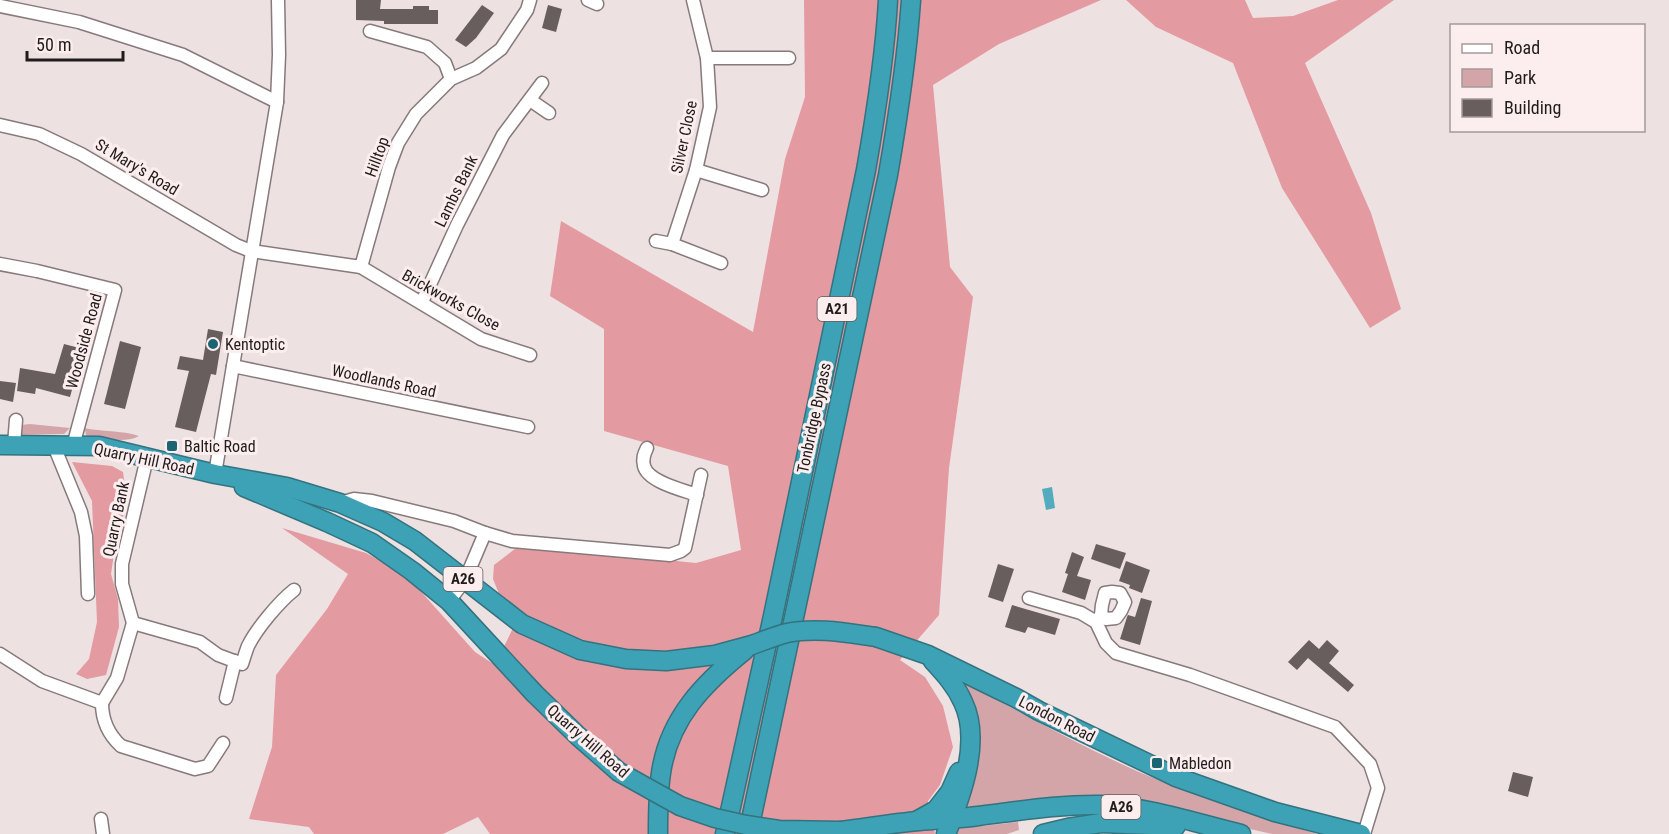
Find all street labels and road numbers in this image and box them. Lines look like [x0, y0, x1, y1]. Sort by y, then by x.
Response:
street label: Silver Close [667, 99, 701, 175]
street label: Hilltop [361, 134, 393, 180]
street label: St Mary's Road [92, 135, 182, 199]
street label: Lambs Bank [430, 151, 482, 230]
street label: Brickworks Close [399, 265, 503, 335]
street label: Woodside Road [62, 291, 106, 391]
road number: A21 [818, 297, 856, 321]
street label: Woodlands Road [330, 361, 438, 401]
street label: Tonbridge Bypass [793, 361, 835, 475]
street label: Quarry Hill Road [92, 439, 196, 479]
street label: Quarry Bank [99, 479, 133, 558]
road number: A26 [444, 567, 482, 591]
street label: London Road [1016, 692, 1098, 746]
street label: Quarry Hill Road [543, 700, 633, 782]
road number: A26 [1102, 795, 1140, 819]

